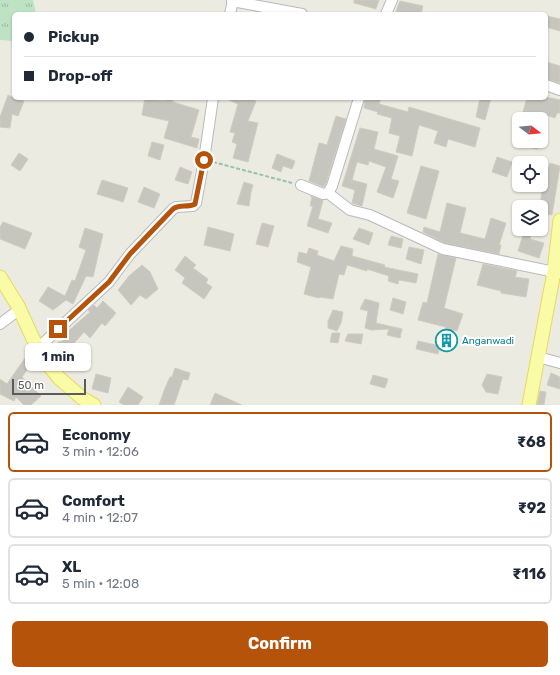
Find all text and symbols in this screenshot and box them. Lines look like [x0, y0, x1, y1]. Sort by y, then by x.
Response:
text: Pickup [48, 28, 99, 46]
text: Drop-off [48, 67, 112, 85]
north arrow [512, 112, 548, 148]
map controls [512, 112, 548, 236]
route start [195, 151, 213, 169]
button: locate [512, 156, 548, 192]
button: layers [512, 200, 548, 236]
route end [49, 320, 67, 338]
building icon: Anganwadi [434, 328, 460, 354]
place label: Anganwadi [462, 335, 514, 347]
callout: 1 min [25, 343, 91, 371]
text: 1 min [41, 349, 75, 364]
scale bar [12, 377, 86, 396]
text: 50 m [18, 379, 44, 392]
icon: car [14, 424, 50, 460]
text: Economy [62, 426, 131, 444]
text: ₹68 [517, 433, 546, 451]
text: 3 min · 12:06 [62, 444, 139, 459]
icon: car [14, 490, 50, 526]
text: Comfort [62, 492, 125, 510]
text: ₹92 [518, 499, 546, 517]
text: 4 min · 12:07 [62, 510, 138, 525]
icon: car [14, 556, 50, 592]
text: XL [62, 558, 81, 576]
text: ₹116 [512, 565, 546, 583]
text: 5 min · 12:08 [62, 576, 139, 591]
button: Confirm [12, 621, 548, 667]

